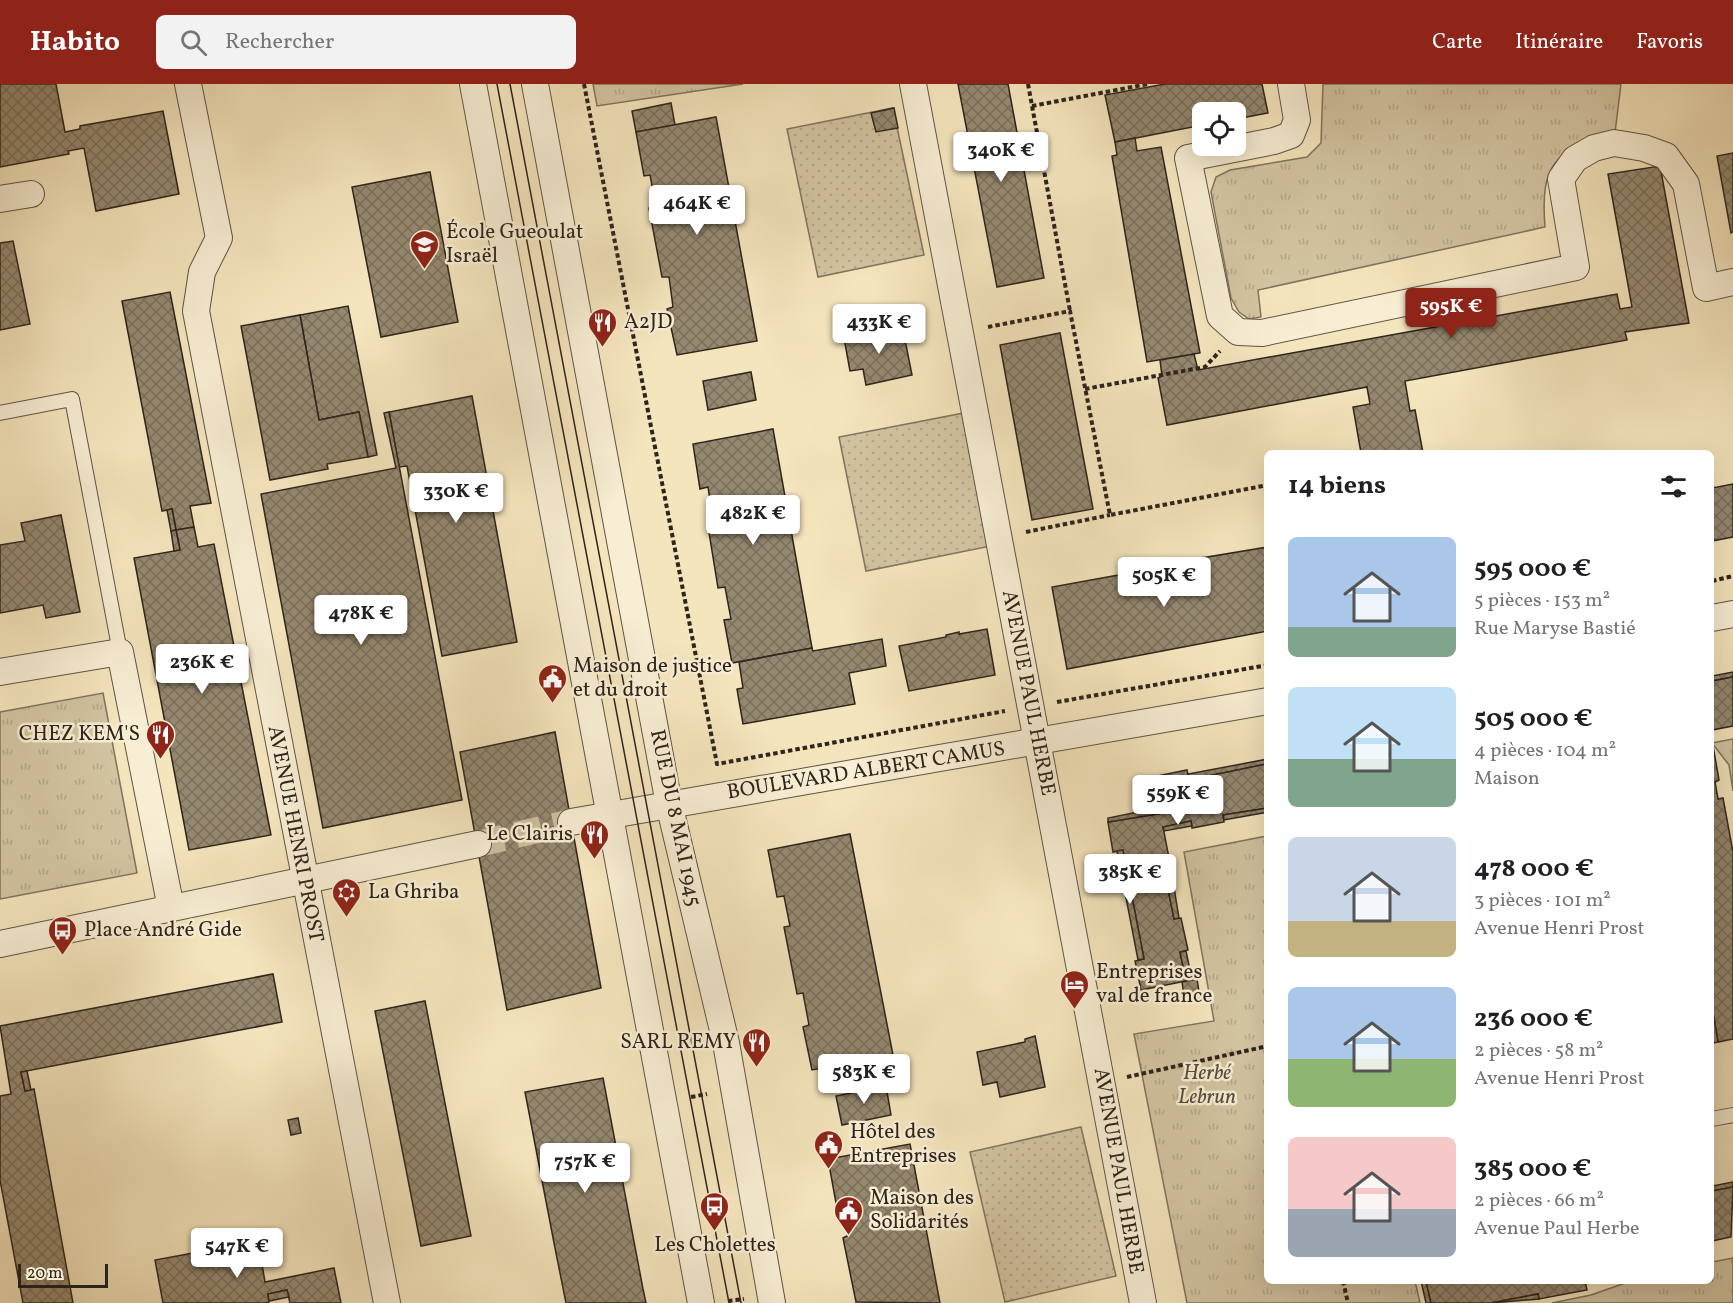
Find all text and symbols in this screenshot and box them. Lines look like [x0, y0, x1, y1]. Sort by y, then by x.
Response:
search box [156, 15, 576, 69]
text: Habito [30, 23, 120, 62]
icon: search [177, 26, 210, 59]
text: Rechercher [225, 27, 334, 58]
text: Carte [1432, 28, 1482, 57]
text: Itinéraire [1515, 28, 1603, 57]
text: Favoris [1636, 28, 1703, 57]
map controls [1192, 102, 1246, 156]
button: locate [1192, 102, 1246, 156]
pin: 340K € [952, 132, 1050, 183]
text: 340K € [967, 137, 1035, 165]
pin: 464K € [648, 185, 746, 236]
text: 464K € [663, 190, 731, 218]
place label: École Gueoulat Israël [446, 218, 583, 271]
school or university icon: École Gueoulat Israël [409, 228, 441, 270]
pin: 595K € [1402, 288, 1500, 339]
text: 595K € [1419, 293, 1483, 321]
pin: 433K € [830, 304, 928, 355]
restaurant icon: A2JD [587, 306, 619, 348]
place label: A2JD [624, 308, 672, 337]
text: 433K € [847, 309, 911, 337]
text: 14 biens [1288, 468, 1386, 504]
icon: filters [1657, 470, 1690, 503]
pin: 330K € [407, 473, 505, 524]
text: 330K € [423, 478, 489, 506]
pin: 482K € [704, 495, 802, 546]
text: 482K € [720, 500, 786, 528]
text: 595 000 € [1474, 551, 1591, 587]
pin: 505K € [1115, 557, 1213, 608]
icon: home [1336, 561, 1408, 633]
text: 505K € [1132, 562, 1196, 590]
text: 5 pièces · 153 m² [1474, 587, 1610, 615]
street label: AVENUE PAUL HERBE [994, 588, 1062, 798]
pin: 478K € [312, 595, 410, 646]
text: 478K € [328, 600, 394, 628]
text: Rue Maryse Bastié [1474, 615, 1636, 643]
pin: 236K € [153, 644, 251, 695]
text: 236K € [170, 649, 234, 677]
place label: Maison de justice et du droit [573, 652, 732, 705]
public building icon: Maison de justice et du droit [536, 662, 568, 704]
text: 505 000 € [1474, 701, 1593, 737]
icon: home [1336, 711, 1408, 783]
restaurant icon: CHEZ KEM'S [145, 718, 177, 760]
place label: CHEZ KEM'S [19, 720, 140, 749]
street label: AVENUE HENRI PROST [260, 723, 330, 945]
street label: RUE DU 8 MAI 1945 [642, 727, 708, 909]
street label: BOULEVARD ALBERT CAMUS [725, 735, 1007, 807]
text: 4 pièces · 104 m² [1474, 737, 1616, 765]
text: Maison [1474, 765, 1540, 793]
pin: 559K € [1129, 775, 1227, 826]
text: 559K € [1146, 780, 1210, 808]
restaurant icon: Le Clairis [578, 818, 610, 860]
place label: Le Clairis [486, 820, 573, 849]
text: 478 000 € [1474, 851, 1594, 887]
pin: 385K € [1081, 854, 1179, 905]
text: 385K € [1098, 859, 1162, 887]
icon: home [1336, 861, 1408, 933]
synagogue icon: La Ghriba [331, 876, 363, 918]
place label: La Ghriba [368, 878, 459, 907]
text: 3 pièces · 101 m² [1474, 887, 1611, 915]
bus stop icon: Place André Gide [47, 914, 79, 956]
text: Avenue Henri Prost [1474, 915, 1645, 943]
place label: Place André Gide [84, 916, 242, 945]
place label: Entreprises val de france [1096, 958, 1212, 1011]
hotel icon: Entreprises val de france [1059, 968, 1091, 1010]
text: 236 000 € [1474, 1001, 1593, 1037]
icon: home [1336, 1011, 1408, 1083]
restaurant icon: SARL REMY [741, 1026, 773, 1068]
place label: SARL REMY [620, 1028, 736, 1057]
text: 2 pièces · 58 m² [1474, 1037, 1603, 1065]
pin: 583K € [815, 1054, 913, 1105]
text: 583K € [832, 1059, 896, 1087]
park label: Herbé Lebrun [1178, 1059, 1236, 1112]
text: Avenue Henri Prost [1474, 1065, 1645, 1093]
street label: AVENUE PAUL HERBE [1086, 1066, 1150, 1276]
place label: Hôtel des Entreprises [850, 1118, 956, 1171]
public building icon: Hôtel des Entreprises [813, 1128, 845, 1170]
pin: 757K € [536, 1143, 634, 1194]
text: 757K € [554, 1148, 616, 1176]
text: 385 000 € [1474, 1151, 1592, 1187]
icon: home [1336, 1161, 1408, 1233]
place label: Maison des Solidarités [870, 1184, 974, 1237]
text: 2 pièces · 66 m² [1474, 1187, 1604, 1215]
bus stop icon: Les Cholettes [699, 1190, 731, 1232]
public building icon: Maison des Solidarités [833, 1194, 865, 1236]
text: Avenue Paul Herbe [1474, 1215, 1640, 1243]
pin: 547K € [188, 1228, 286, 1279]
place label: Les Cholettes [654, 1231, 776, 1260]
text: 547K € [205, 1233, 269, 1261]
scale bar [18, 1261, 108, 1288]
text: 20 m [27, 1263, 62, 1285]

